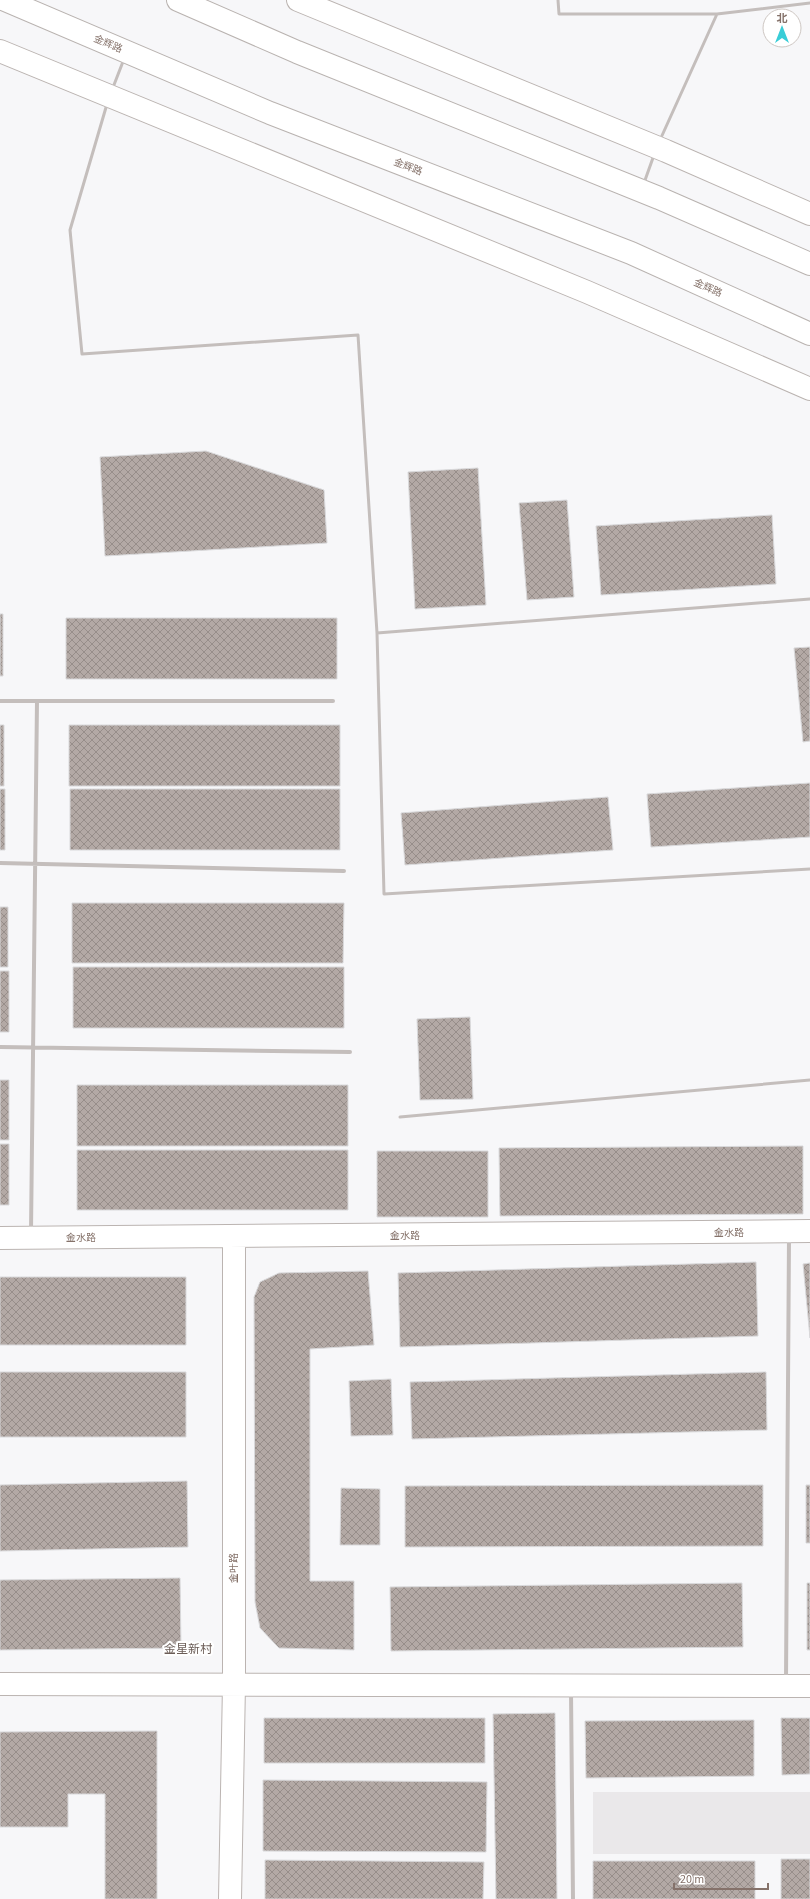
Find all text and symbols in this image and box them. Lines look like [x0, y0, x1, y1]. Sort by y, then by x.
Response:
north arrow [762, 8, 802, 48]
text: 北 [777, 11, 788, 26]
street label: 金辉路 [91, 32, 125, 56]
street label: 金辉路 [391, 155, 425, 179]
street label: 金辉路 [691, 276, 725, 300]
street label: 金水路 [714, 1226, 744, 1240]
street label: 金水路 [390, 1229, 420, 1243]
street label: 金水路 [66, 1231, 96, 1245]
street label: 金叶路 [227, 1553, 241, 1583]
district label: 金星新村 [164, 1641, 213, 1658]
scale bar [674, 1865, 768, 1891]
text: 20 m [680, 1871, 704, 1888]

